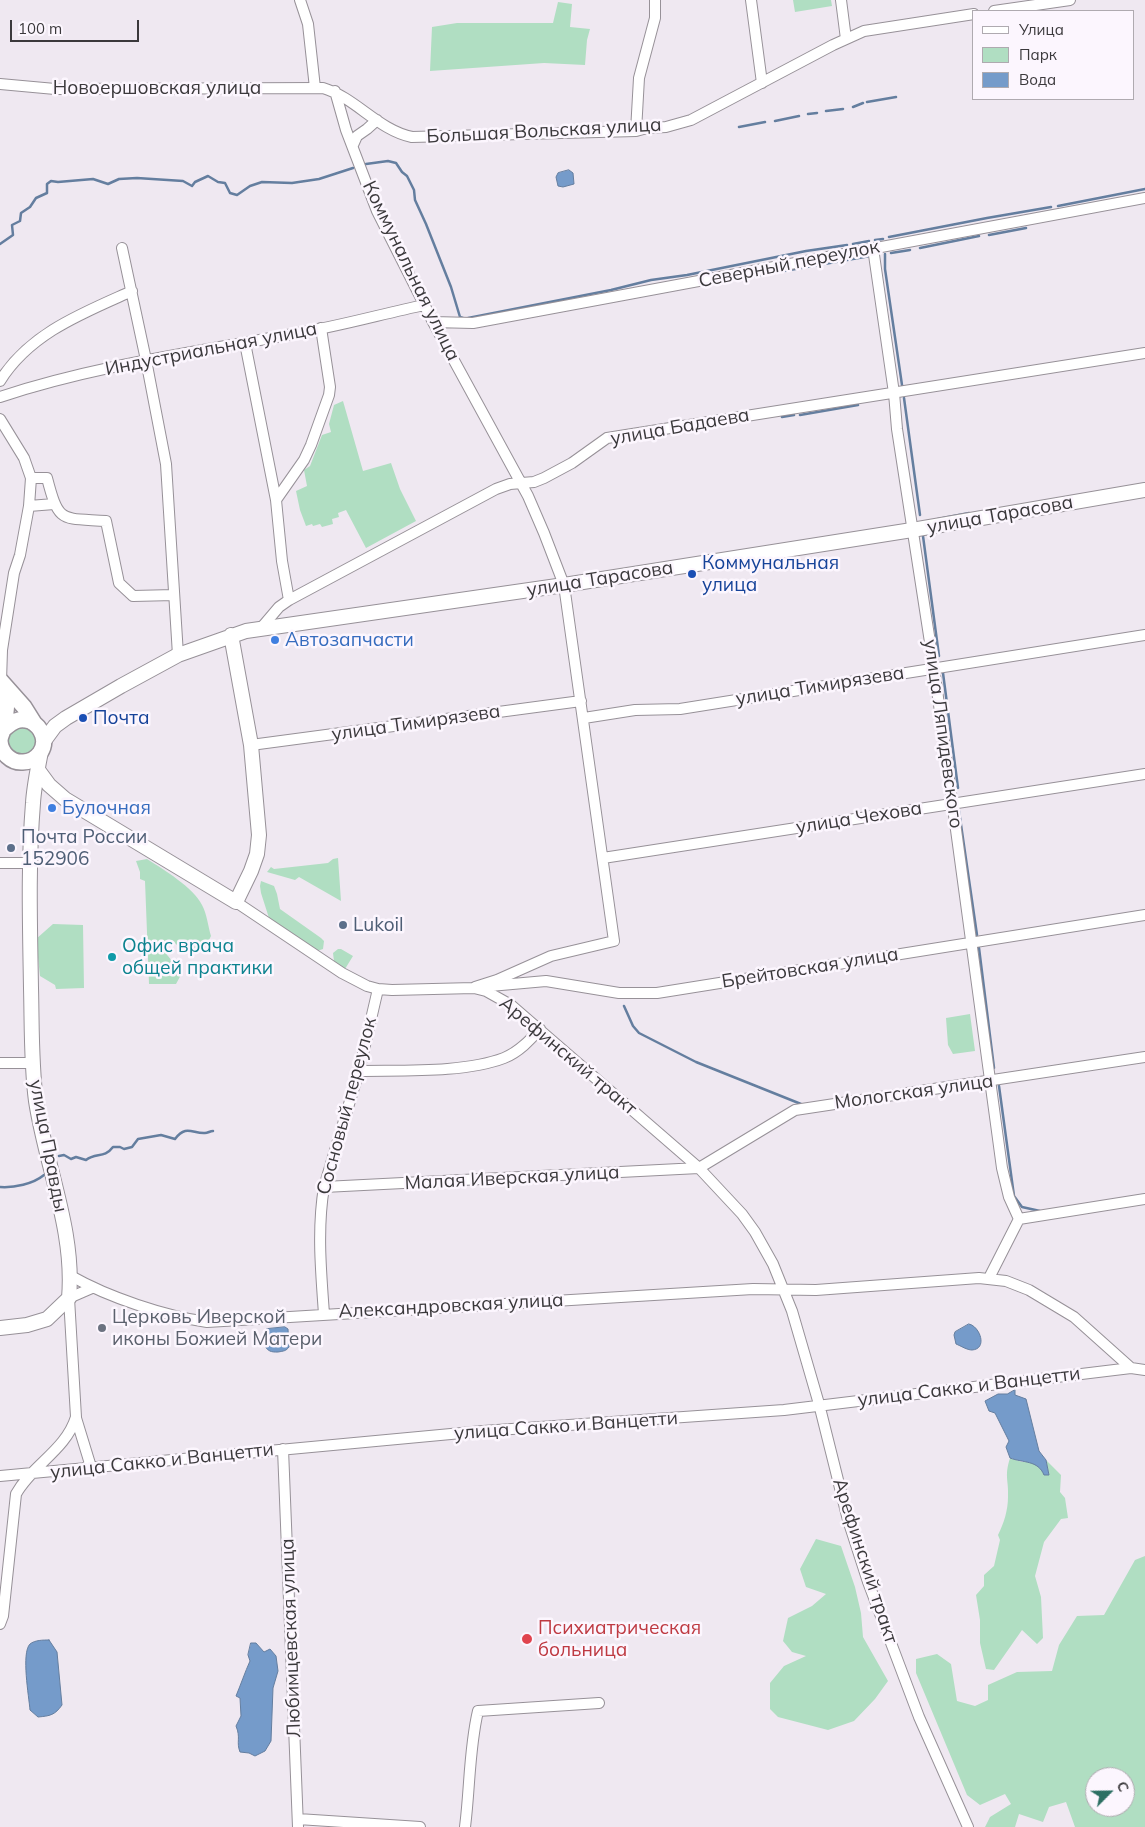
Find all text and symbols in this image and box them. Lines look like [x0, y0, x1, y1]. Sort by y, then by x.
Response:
scale bar [12, 10, 141, 42]
legend [972, 10, 1135, 100]
text: 100 m [18, 19, 62, 38]
text: Улица [1019, 20, 1064, 39]
text: Парк [1019, 45, 1057, 64]
text: Вода [1019, 70, 1056, 89]
street label: Новоершовская улица [53, 77, 261, 99]
street label: Большая Вольская улица [426, 113, 662, 149]
street label: Коммунальная улица [357, 177, 465, 365]
street label: Северный переулок [697, 235, 881, 293]
street label: Индустриальная улица [103, 317, 319, 381]
street label: улица Бадаева [609, 404, 751, 450]
street label: улица Тарасова [925, 491, 1075, 539]
place label: Коммунальная улица [702, 552, 839, 596]
street label: улица Тарасова [525, 556, 675, 602]
marker: Коммунальная улица [686, 568, 698, 580]
place label: Автозапчасти [285, 629, 414, 651]
marker: Автозапчасти [269, 634, 281, 646]
street label: улица Ляпидевского [918, 638, 968, 830]
street label: улица Тимирязева [734, 661, 906, 711]
street label: улица Тимирязева [330, 700, 502, 746]
place label: Почта [93, 707, 150, 729]
marker: Почта [77, 712, 89, 724]
place label: Булочная [62, 797, 151, 819]
street label: улица Чехова [794, 797, 924, 839]
marker: Булочная [46, 802, 58, 814]
place label: Почта России 152906 [21, 826, 147, 870]
marker: Почта России 152906 [5, 842, 17, 854]
place label: Lukoil [353, 914, 404, 936]
marker: Lukoil [337, 919, 349, 931]
place label: Офис врача общей практики [122, 935, 273, 979]
street label: Брейтовская улица [720, 943, 900, 993]
marker: Офис врача общей практики [106, 951, 118, 963]
street label: Арефинский тракт [495, 992, 641, 1120]
street label: Сосновый переулок [312, 1015, 382, 1197]
street label: Мологская улица [833, 1070, 995, 1114]
street label: улица Правды [24, 1078, 72, 1214]
street label: Малая Иверская улица [404, 1161, 620, 1195]
street label: Александровская улица [338, 1289, 564, 1323]
place label: Церковь Иверской иконы Божией Матери [112, 1306, 322, 1350]
marker: Церковь Иверской иконы Божией Матери [96, 1322, 108, 1334]
street label: улица Сакко и Ванцетти [856, 1362, 1082, 1412]
street label: улица Сакко и Ванцетти [453, 1407, 679, 1445]
street label: улица Сакко и Ванцетти [49, 1438, 275, 1484]
street label: Арефинский тракт [828, 1476, 902, 1646]
street label: Любимцевская улица [276, 1538, 306, 1738]
place label: Психиатрическая больница [538, 1617, 701, 1661]
marker: Психиатрическая больница [520, 1632, 534, 1646]
north arrow [1085, 1767, 1135, 1817]
text: С [1113, 1779, 1133, 1794]

